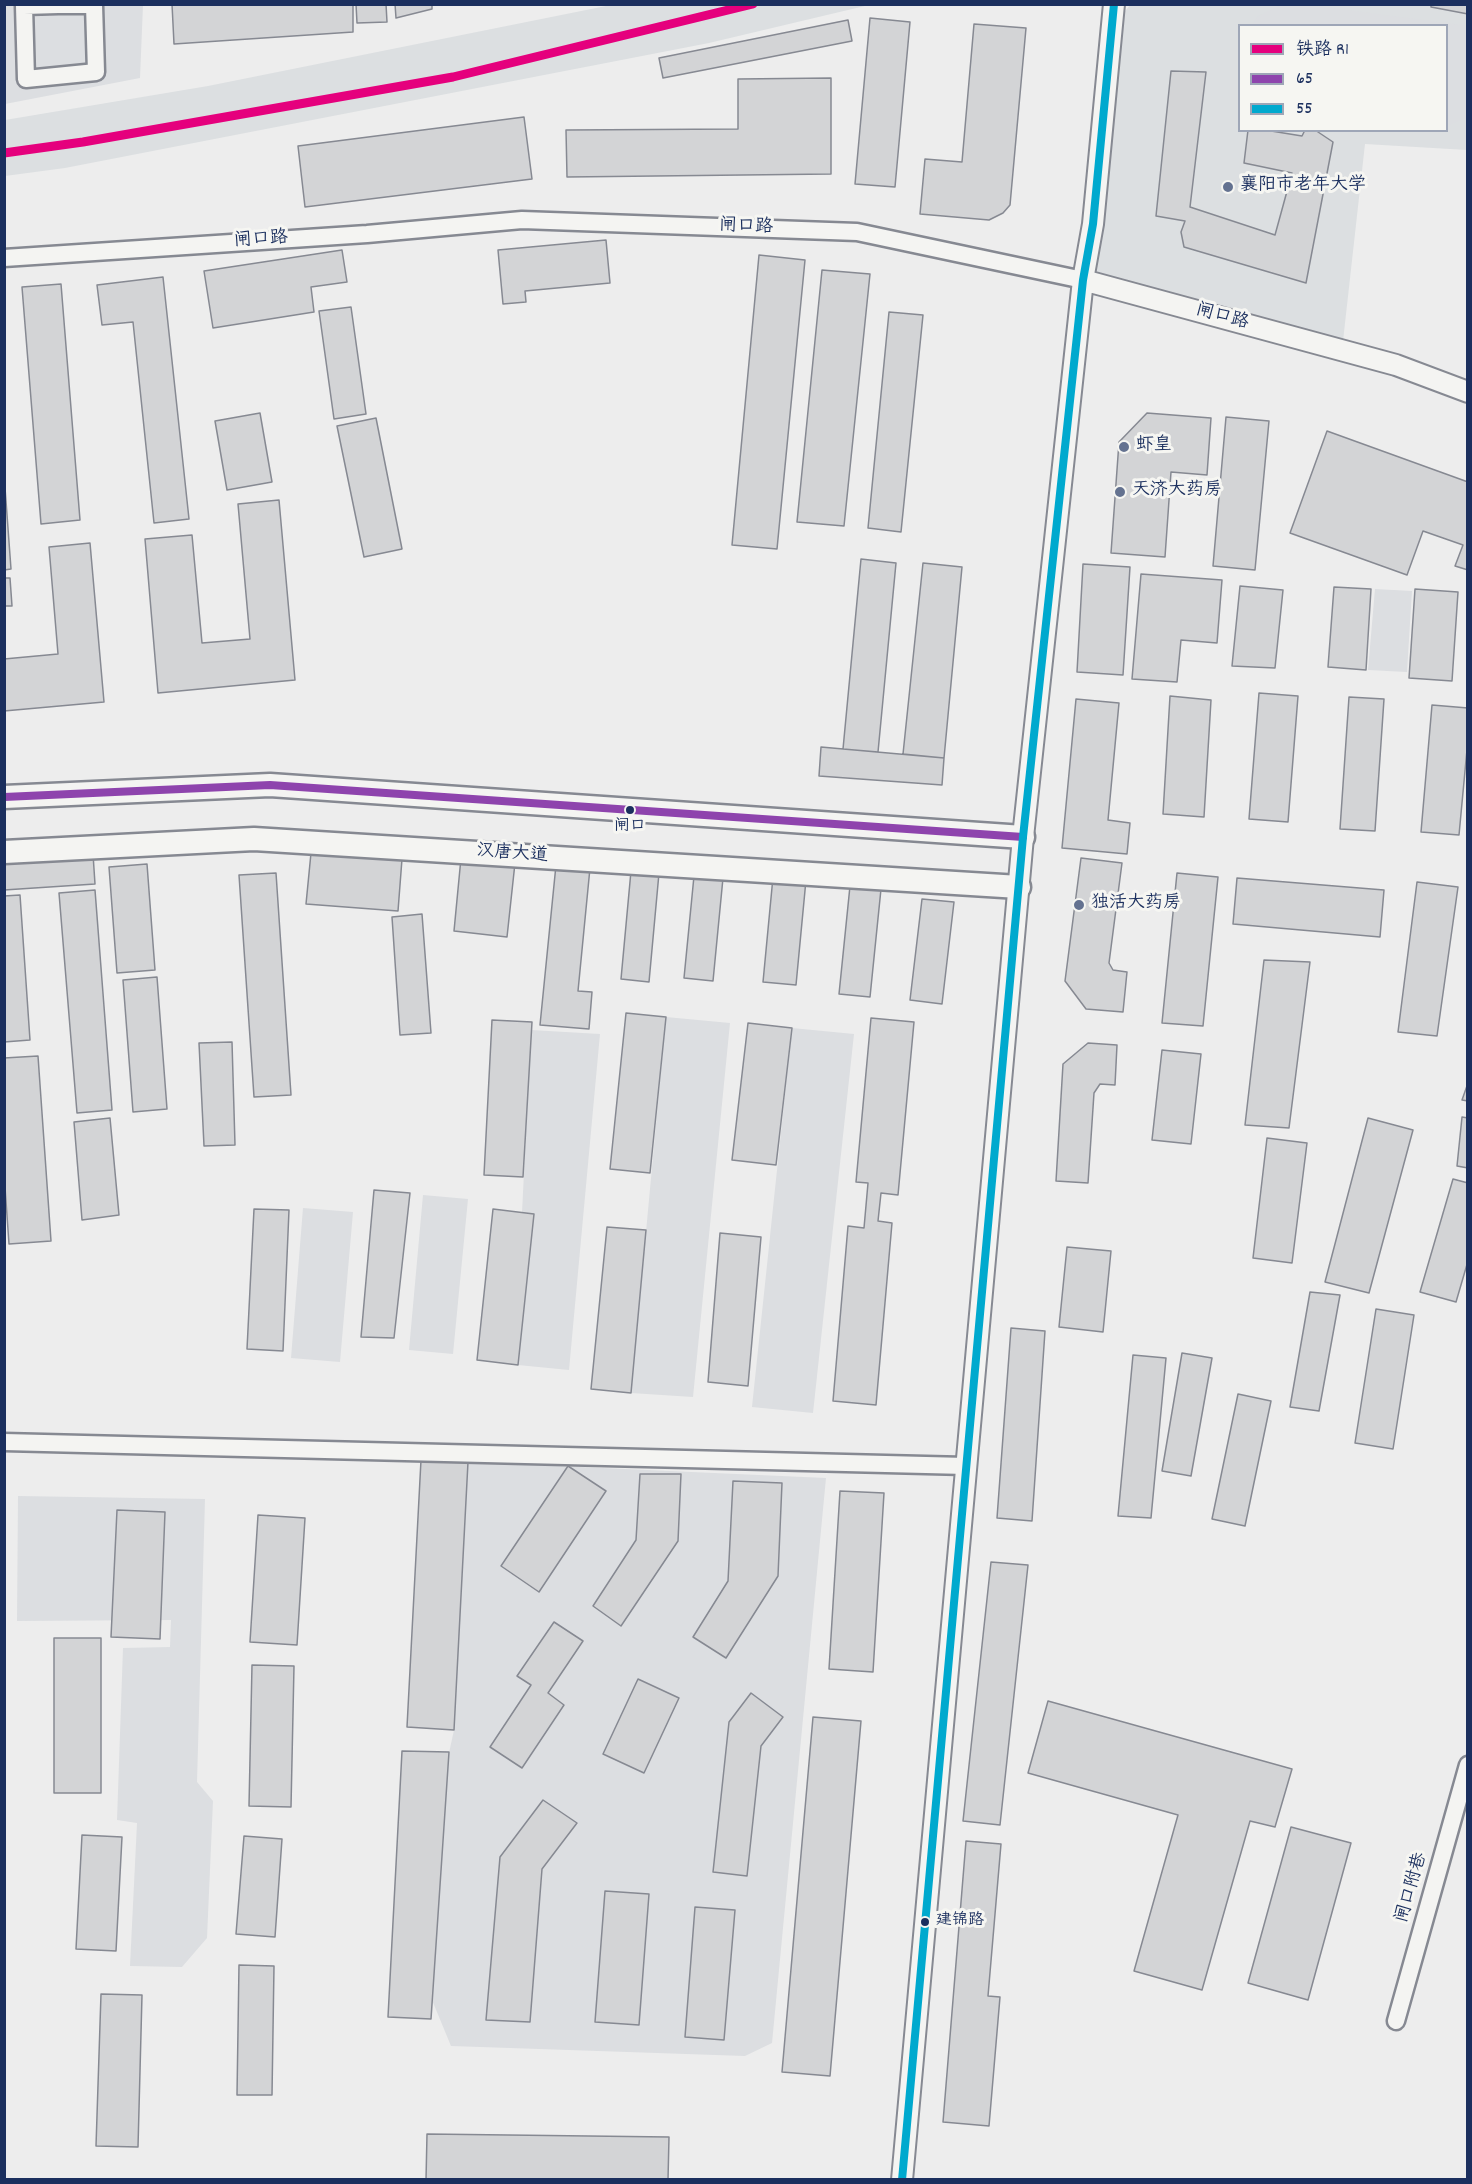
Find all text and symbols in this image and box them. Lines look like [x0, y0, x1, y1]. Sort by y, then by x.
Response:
legend [1238, 24, 1448, 132]
text: 铁路 R1 [1296, 38, 1349, 63]
text: 65 [1296, 67, 1313, 92]
text: 55 [1296, 97, 1313, 122]
place label: 襄阳市老年大学 [1240, 176, 1366, 198]
marker: 襄阳市老年大学 [1221, 180, 1235, 194]
street label: 闸口路 [719, 216, 773, 240]
street label: 闸口路 [233, 228, 289, 254]
street label: 闸口路 [1193, 301, 1251, 335]
place label: 虾皇 [1136, 436, 1172, 458]
marker: 虾皇 [1117, 440, 1131, 454]
place label: 天济大药房 [1132, 481, 1222, 503]
marker: 天济大药房 [1113, 485, 1127, 499]
marker: 闸口 [624, 804, 636, 816]
place label: 闸口 [614, 818, 646, 838]
street label: 汉唐大道 [475, 842, 549, 868]
place label: 独活大药房 [1091, 894, 1181, 916]
marker: 独活大药房 [1072, 898, 1086, 912]
street label: 闸口附巷 [1393, 1850, 1433, 1926]
place label: 建锦路 [936, 1912, 984, 1932]
marker: 建锦路 [919, 1916, 931, 1928]

